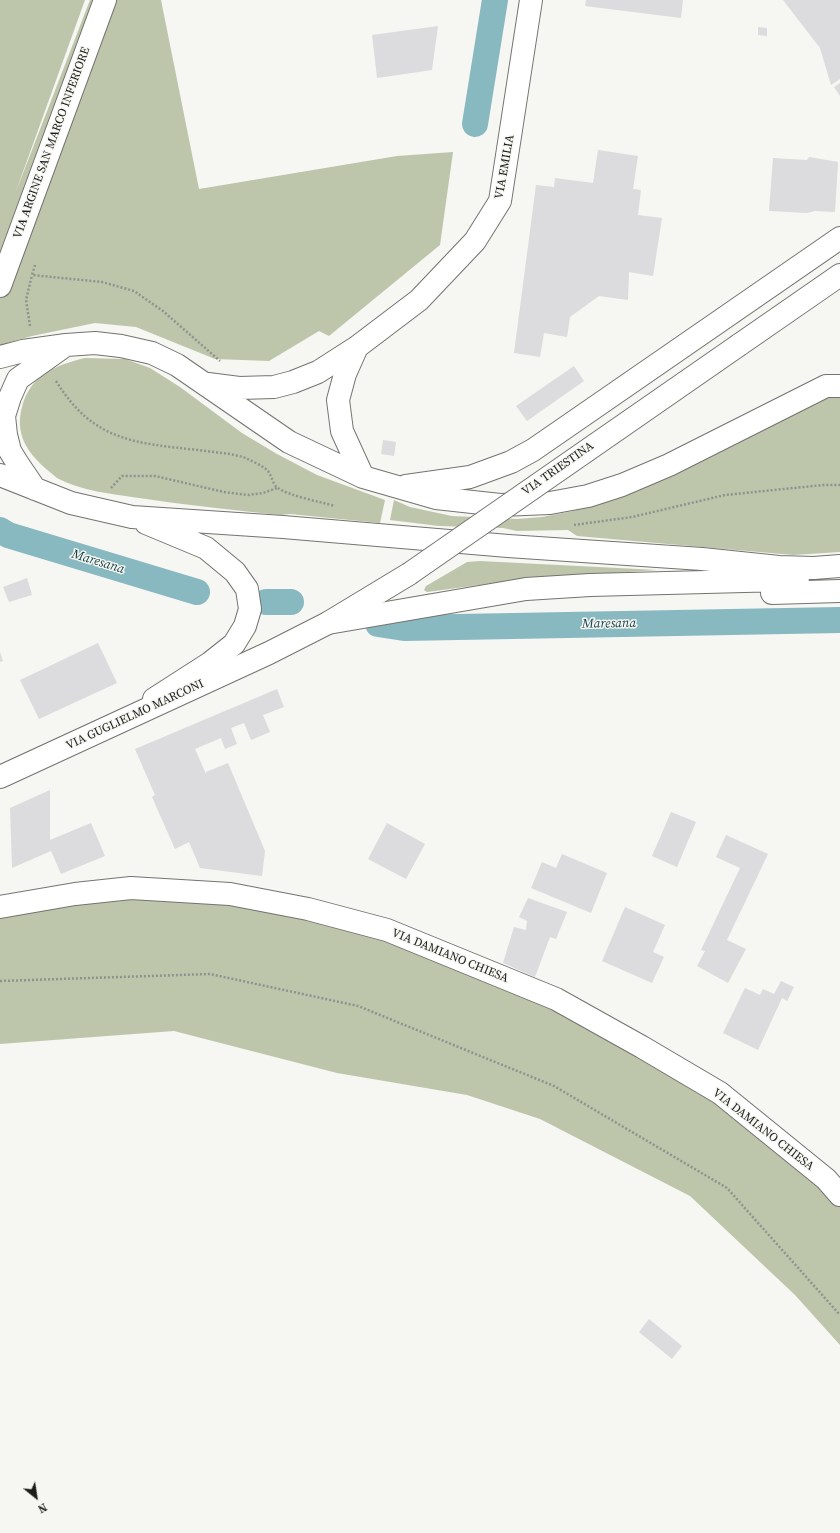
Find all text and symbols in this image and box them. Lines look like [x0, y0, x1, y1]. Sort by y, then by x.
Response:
street label: VIA ARGINE SAN MARCO INFERIORE [11, 45, 93, 241]
street label: VIA EMILIA [492, 134, 518, 200]
street label: VIA TRIESTINA [519, 439, 597, 499]
water label: Maresana [70, 547, 126, 577]
water label: Maresana [582, 616, 636, 632]
street label: VIA GUGLIELMO MARCONI [64, 677, 206, 753]
street label: VIA DAMIANO CHIESA [390, 926, 510, 986]
street label: VIA DAMIANO CHIESA [710, 1086, 816, 1174]
north arrow [16, 1477, 56, 1517]
text: N [35, 1499, 49, 1516]

